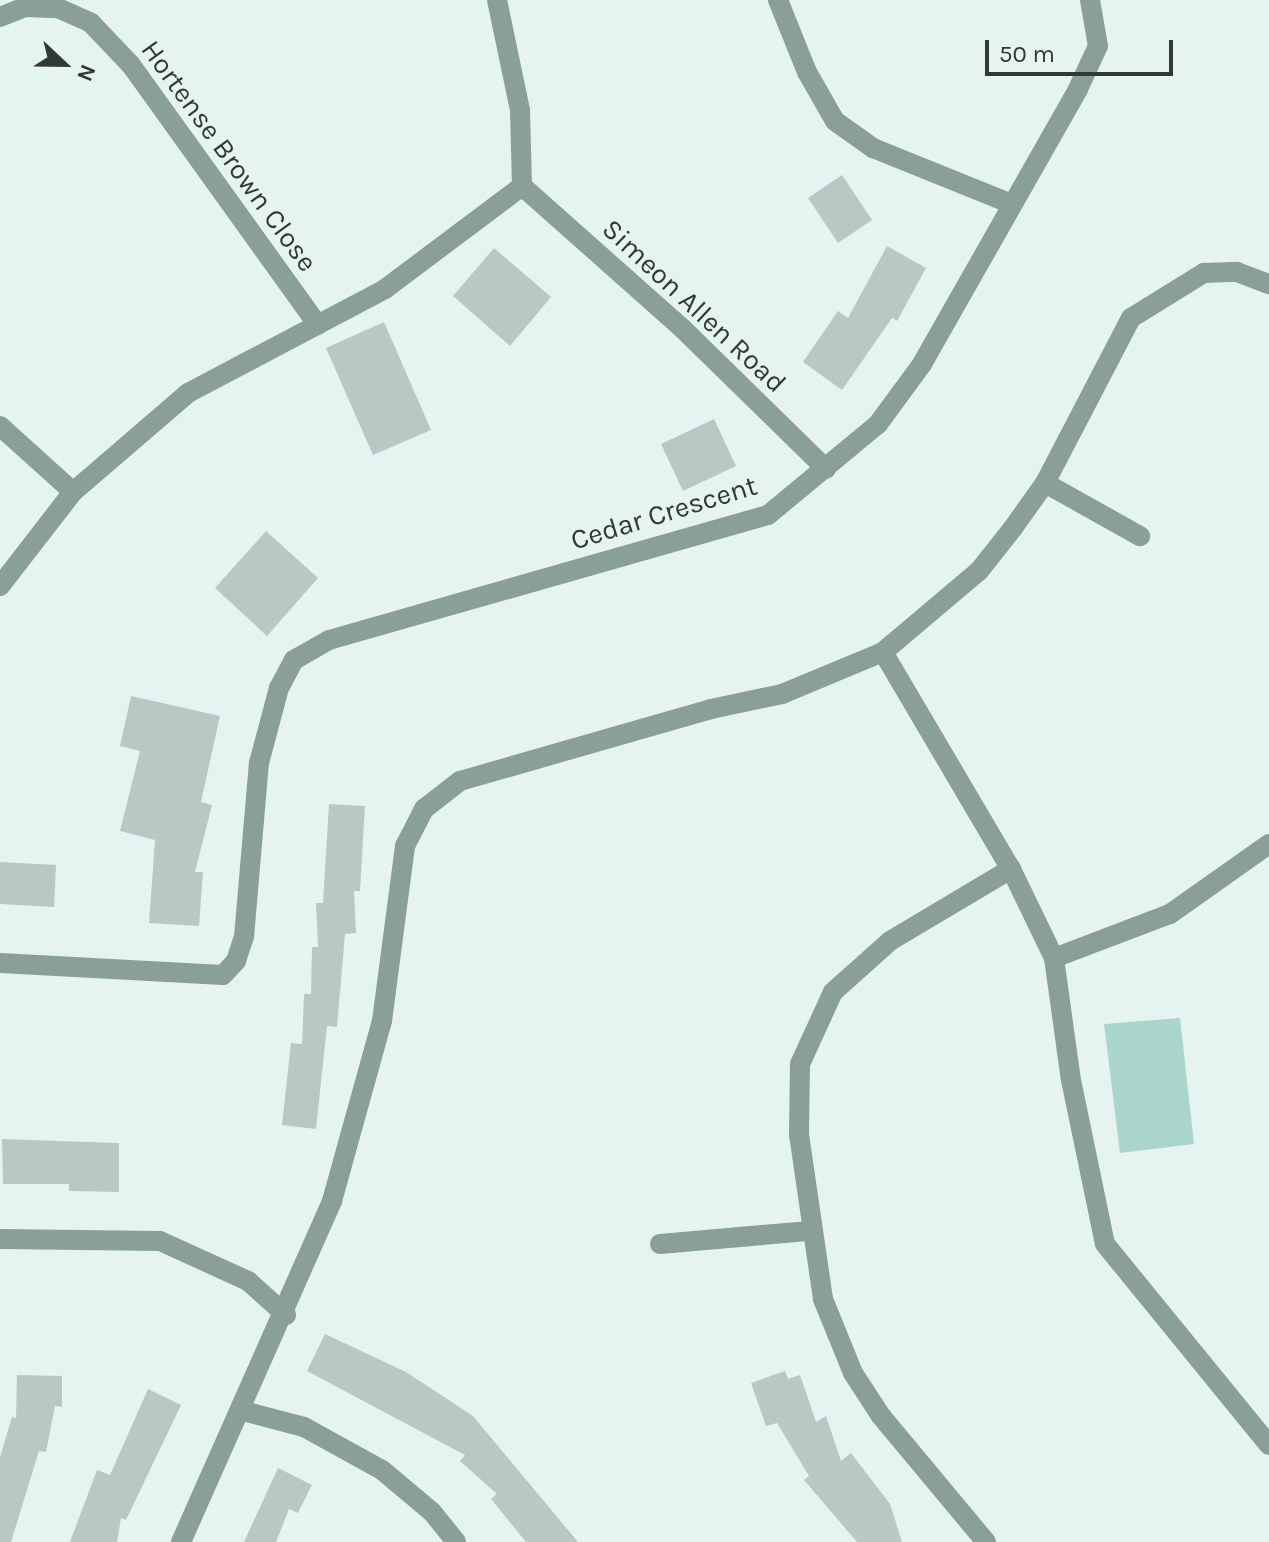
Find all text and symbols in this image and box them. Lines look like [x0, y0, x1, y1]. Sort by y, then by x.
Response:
north arrow [24, 24, 104, 104]
scale bar [989, 24, 1177, 74]
street label: Hortense Brown Close [134, 34, 324, 278]
text: 50 m [999, 40, 1055, 68]
text: N [71, 61, 101, 85]
street label: Simeon Allen Road [595, 212, 793, 400]
street label: Cedar Crescent [567, 469, 761, 557]

